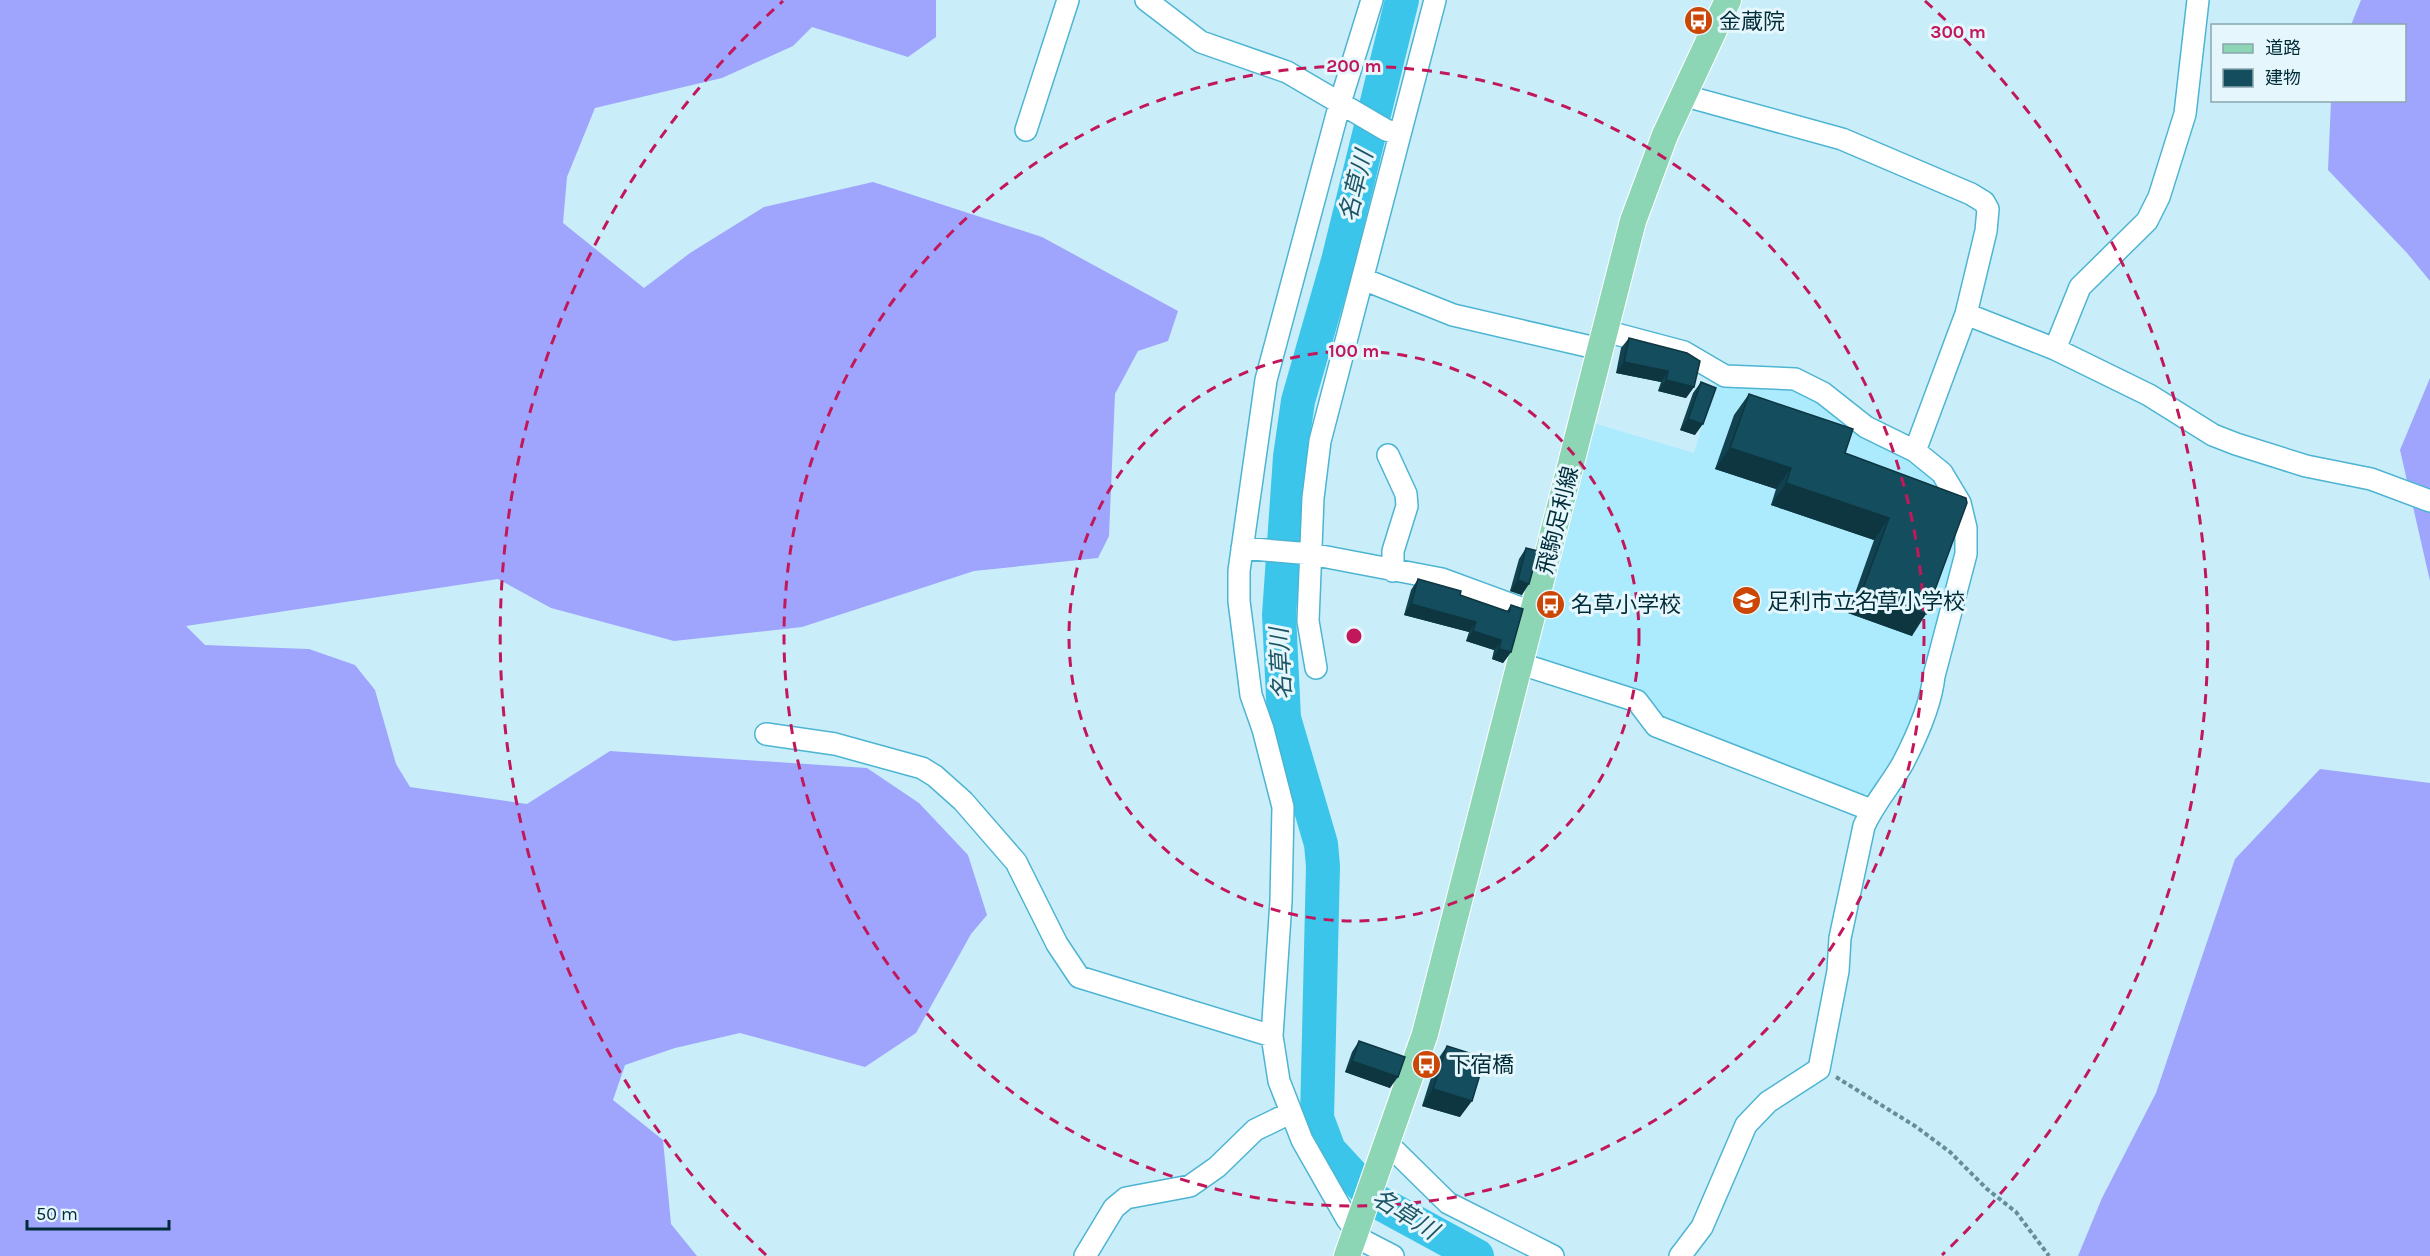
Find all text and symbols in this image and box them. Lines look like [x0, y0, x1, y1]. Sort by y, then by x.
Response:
bus stop icon: 金蔵院 [1682, 5, 1714, 37]
place label: 金蔵院 [1719, 9, 1785, 35]
text: 300 m [1930, 21, 1986, 43]
legend [2211, 24, 2406, 102]
text: 道路 [2265, 37, 2301, 59]
text: 200 m [1326, 55, 1382, 77]
text: 建物 [2265, 67, 2301, 89]
water label: 名草川 [1334, 145, 1379, 224]
text: 100 m [1329, 340, 1379, 362]
street label: 飛駒足利線 [1532, 464, 1584, 577]
school or university icon: 足利市立名草小学校 [1730, 585, 1762, 617]
bus stop icon: 名草小学校 [1534, 588, 1566, 620]
place label: 足利市立名草小学校 [1767, 589, 1965, 615]
place label: 名草小学校 [1571, 592, 1681, 618]
water label: 名草川 [1265, 624, 1297, 701]
centre of rings [1344, 626, 1364, 646]
bus stop icon: 下宿橋 [1411, 1048, 1443, 1080]
place label: 下宿橋 [1448, 1052, 1514, 1078]
water label: 名草川 [1367, 1183, 1445, 1247]
scale bar [27, 1193, 170, 1231]
text: 50 m [36, 1203, 78, 1225]

